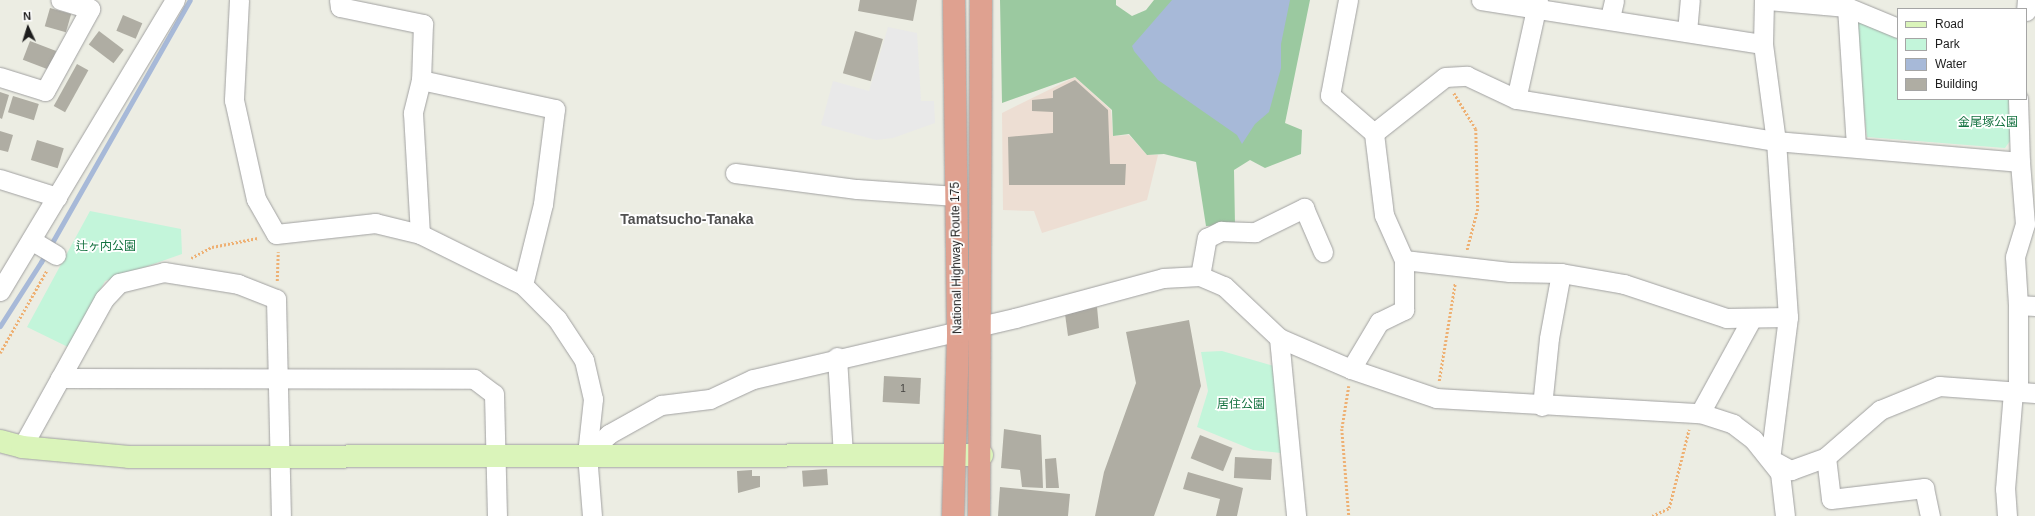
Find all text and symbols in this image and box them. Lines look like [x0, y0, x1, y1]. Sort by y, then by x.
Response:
north arrow [8, 8, 48, 48]
legend [1897, 8, 2027, 100]
text: N [23, 10, 32, 22]
text: Road [1935, 17, 1964, 31]
text: Park [1935, 37, 1960, 51]
text: Water [1935, 57, 1967, 71]
text: Building [1935, 77, 1978, 91]
park label: 金尾塚公園 [1958, 116, 2018, 130]
street label: National Highway Route 175 [948, 182, 966, 334]
district label: Tamatsucho-Tanaka [620, 211, 754, 227]
park label: 辻ヶ内公園 [76, 240, 136, 254]
house number: 1 [900, 383, 906, 395]
park label: 居住公園 [1217, 398, 1265, 412]

